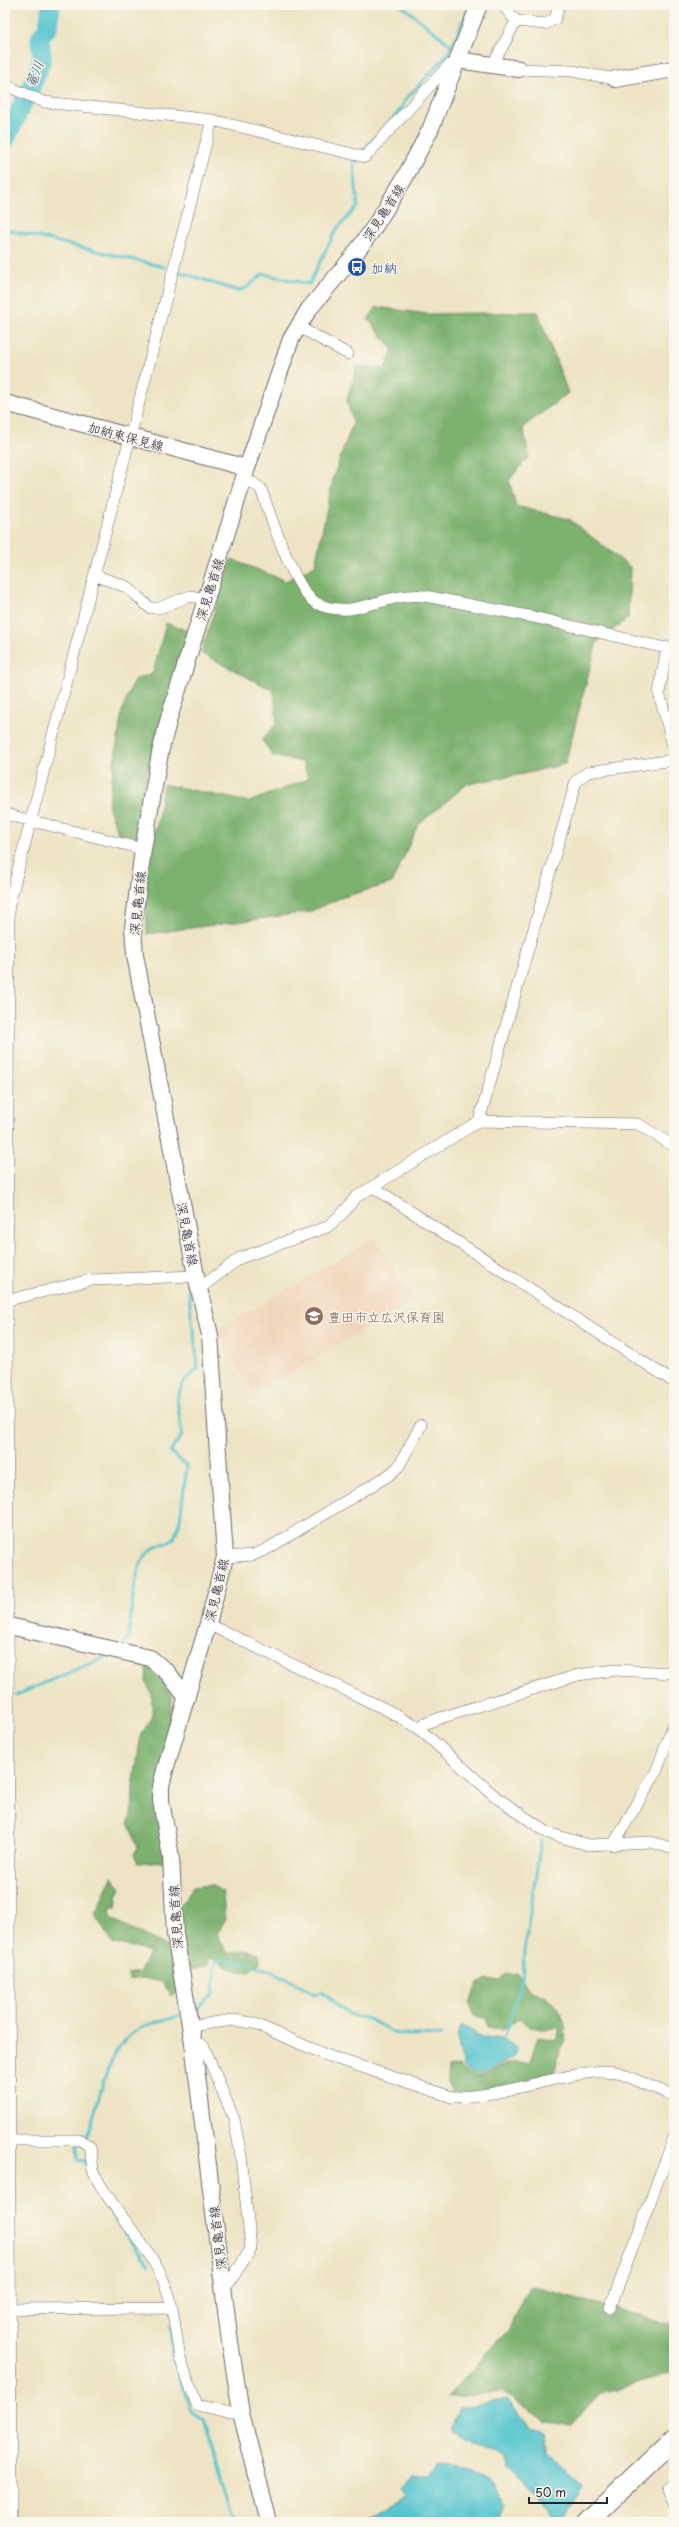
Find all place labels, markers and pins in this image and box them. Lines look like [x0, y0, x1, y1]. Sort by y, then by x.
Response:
bus stop icon: 加納 [346, 256, 368, 278]
place label: 加納 [371, 258, 397, 277]
school or university icon: 豊田市立広沢保育園 [303, 1305, 325, 1327]
place label: 豊田市立広沢保育園 [328, 1307, 445, 1326]

